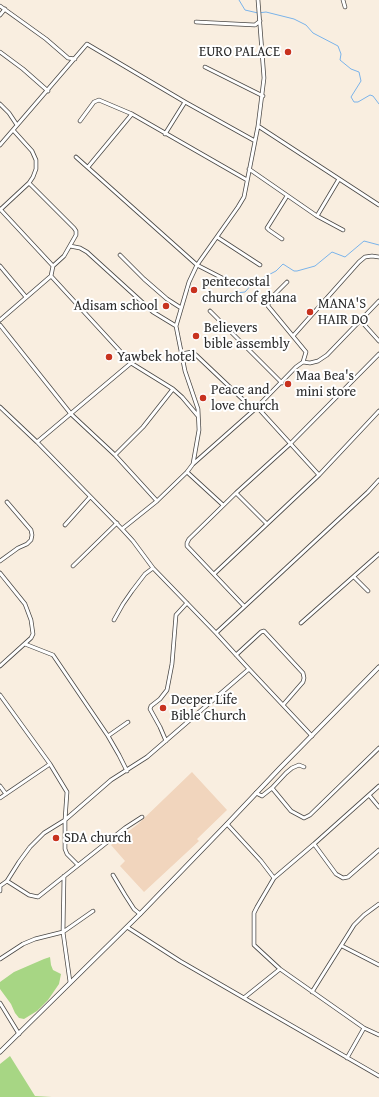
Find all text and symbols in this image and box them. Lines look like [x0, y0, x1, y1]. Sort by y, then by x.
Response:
place label: EURO PALACE [199, 44, 280, 60]
marker: EURO PALACE [283, 47, 293, 57]
place label: pentecostal church of ghana [202, 274, 297, 306]
marker: pentecostal church of ghana [189, 285, 199, 295]
place label: MANA'S HAIR DO [318, 296, 368, 328]
place label: Adisam school [74, 298, 158, 314]
marker: Adisam school [161, 301, 171, 311]
marker: MANA'S HAIR DO [305, 307, 315, 317]
place label: Believers bible assembly [204, 320, 290, 352]
marker: Believers bible assembly [191, 331, 201, 341]
place label: Yawbek hotel [117, 349, 195, 365]
marker: Yawbek hotel [104, 352, 114, 362]
place label: Maa Bea's mini store [296, 368, 356, 400]
marker: Maa Bea's mini store [283, 379, 293, 389]
place label: Peace and love church [211, 382, 279, 414]
marker: Peace and love church [198, 393, 208, 403]
place label: Deeper Life Bible Church [171, 692, 246, 724]
marker: Deeper Life Bible Church [158, 703, 168, 713]
place label: SDA church [64, 830, 131, 846]
marker: SDA church [51, 833, 61, 843]

